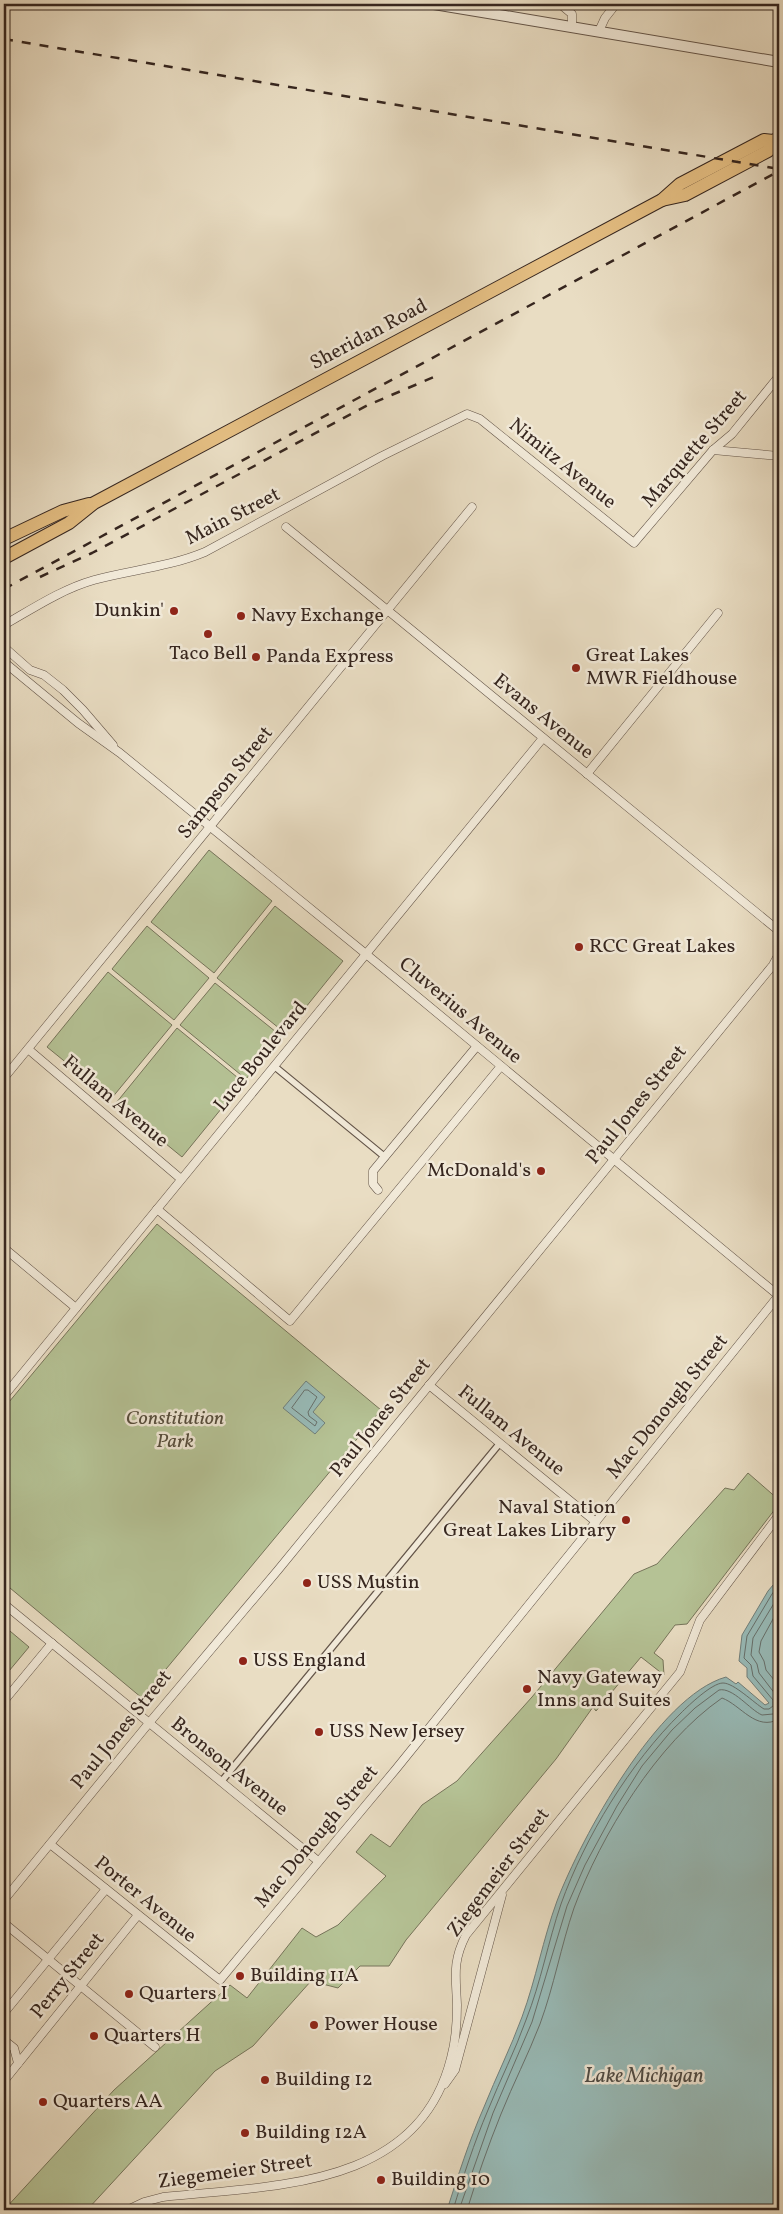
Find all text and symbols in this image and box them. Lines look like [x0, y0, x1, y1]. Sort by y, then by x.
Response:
street label: Sheridan Road [305, 292, 433, 378]
street label: Marquette Street [636, 384, 754, 514]
street label: Nimitz Avenue [502, 412, 622, 516]
street label: Main Street [181, 481, 285, 553]
place label: Dunkin' [94, 597, 164, 625]
place label: Navy Exchange [251, 602, 384, 630]
marker: Dunkin' [168, 605, 180, 617]
marker: Navy Exchange [235, 610, 247, 622]
marker: Taco Bell [202, 628, 214, 640]
place label: Taco Bell [169, 640, 247, 668]
place label: Great Lakes MWR Fieldhouse [586, 642, 737, 693]
place label: Panda Express [266, 643, 394, 671]
marker: Panda Express [250, 651, 262, 663]
marker: Great Lakes MWR Fieldhouse [570, 662, 582, 674]
street label: Evans Avenue [487, 668, 599, 766]
street label: Sampson Street [172, 721, 280, 845]
place label: RCC Great Lakes [589, 933, 735, 961]
marker: RCC Great Lakes [573, 941, 585, 953]
street label: Cluverius Avenue [392, 951, 528, 1071]
street label: Luce Boulevard [208, 996, 314, 1118]
street label: Paul Jones Street [580, 1039, 694, 1171]
street label: Fullam Avenue [56, 1049, 174, 1155]
place label: McDonald's [427, 1157, 531, 1185]
marker: McDonald's [535, 1165, 547, 1177]
street label: Mac Donough Street [601, 1329, 735, 1485]
street label: Paul Jones Street [324, 1352, 438, 1484]
street label: Fullam Avenue [451, 1379, 571, 1483]
park label: Constitution Park [126, 1405, 224, 1456]
place label: Naval Station Great Lakes Library [443, 1494, 616, 1545]
marker: Naval Station Great Lakes Library [620, 1514, 632, 1526]
place label: USS Mustin [317, 1569, 420, 1597]
marker: USS Mustin [301, 1577, 313, 1589]
place label: USS England [253, 1647, 366, 1675]
marker: USS England [237, 1655, 249, 1667]
street label: Paul Jones Street [65, 1664, 179, 1796]
place label: Navy Gateway Inns and Suites [537, 1664, 671, 1715]
marker: Navy Gateway Inns and Suites [521, 1683, 533, 1695]
street label: Bronson Avenue [164, 1711, 294, 1823]
place label: USS New Jersey [329, 1718, 465, 1746]
marker: USS New Jersey [313, 1726, 325, 1738]
street label: Mac Donough Street [249, 1759, 385, 1915]
street label: Ziegemeier Street [441, 1803, 557, 1943]
street label: Porter Avenue [88, 1850, 202, 1950]
street label: Perry Street [24, 1927, 112, 2025]
place label: Building 11A [250, 1962, 359, 1990]
marker: Building 11A [234, 1970, 246, 1982]
place label: Quarters I [139, 1980, 228, 2008]
marker: Quarters I [123, 1988, 135, 2000]
place label: Power House [324, 2011, 438, 2039]
marker: Power House [308, 2019, 320, 2031]
place label: Quarters H [104, 2022, 201, 2050]
marker: Quarters H [88, 2030, 100, 2042]
water label: Lake Michigan [584, 2062, 704, 2091]
place label: Building 12 [275, 2066, 373, 2094]
marker: Building 12 [259, 2074, 271, 2086]
place label: Quarters AA [53, 2088, 163, 2116]
marker: Quarters AA [37, 2096, 49, 2108]
place label: Building 12A [255, 2119, 367, 2147]
marker: Building 12A [239, 2127, 251, 2139]
street label: Ziegemeier Street [156, 2147, 314, 2197]
place label: Building 10 [391, 2166, 490, 2194]
marker: Building 10 [375, 2174, 387, 2186]

